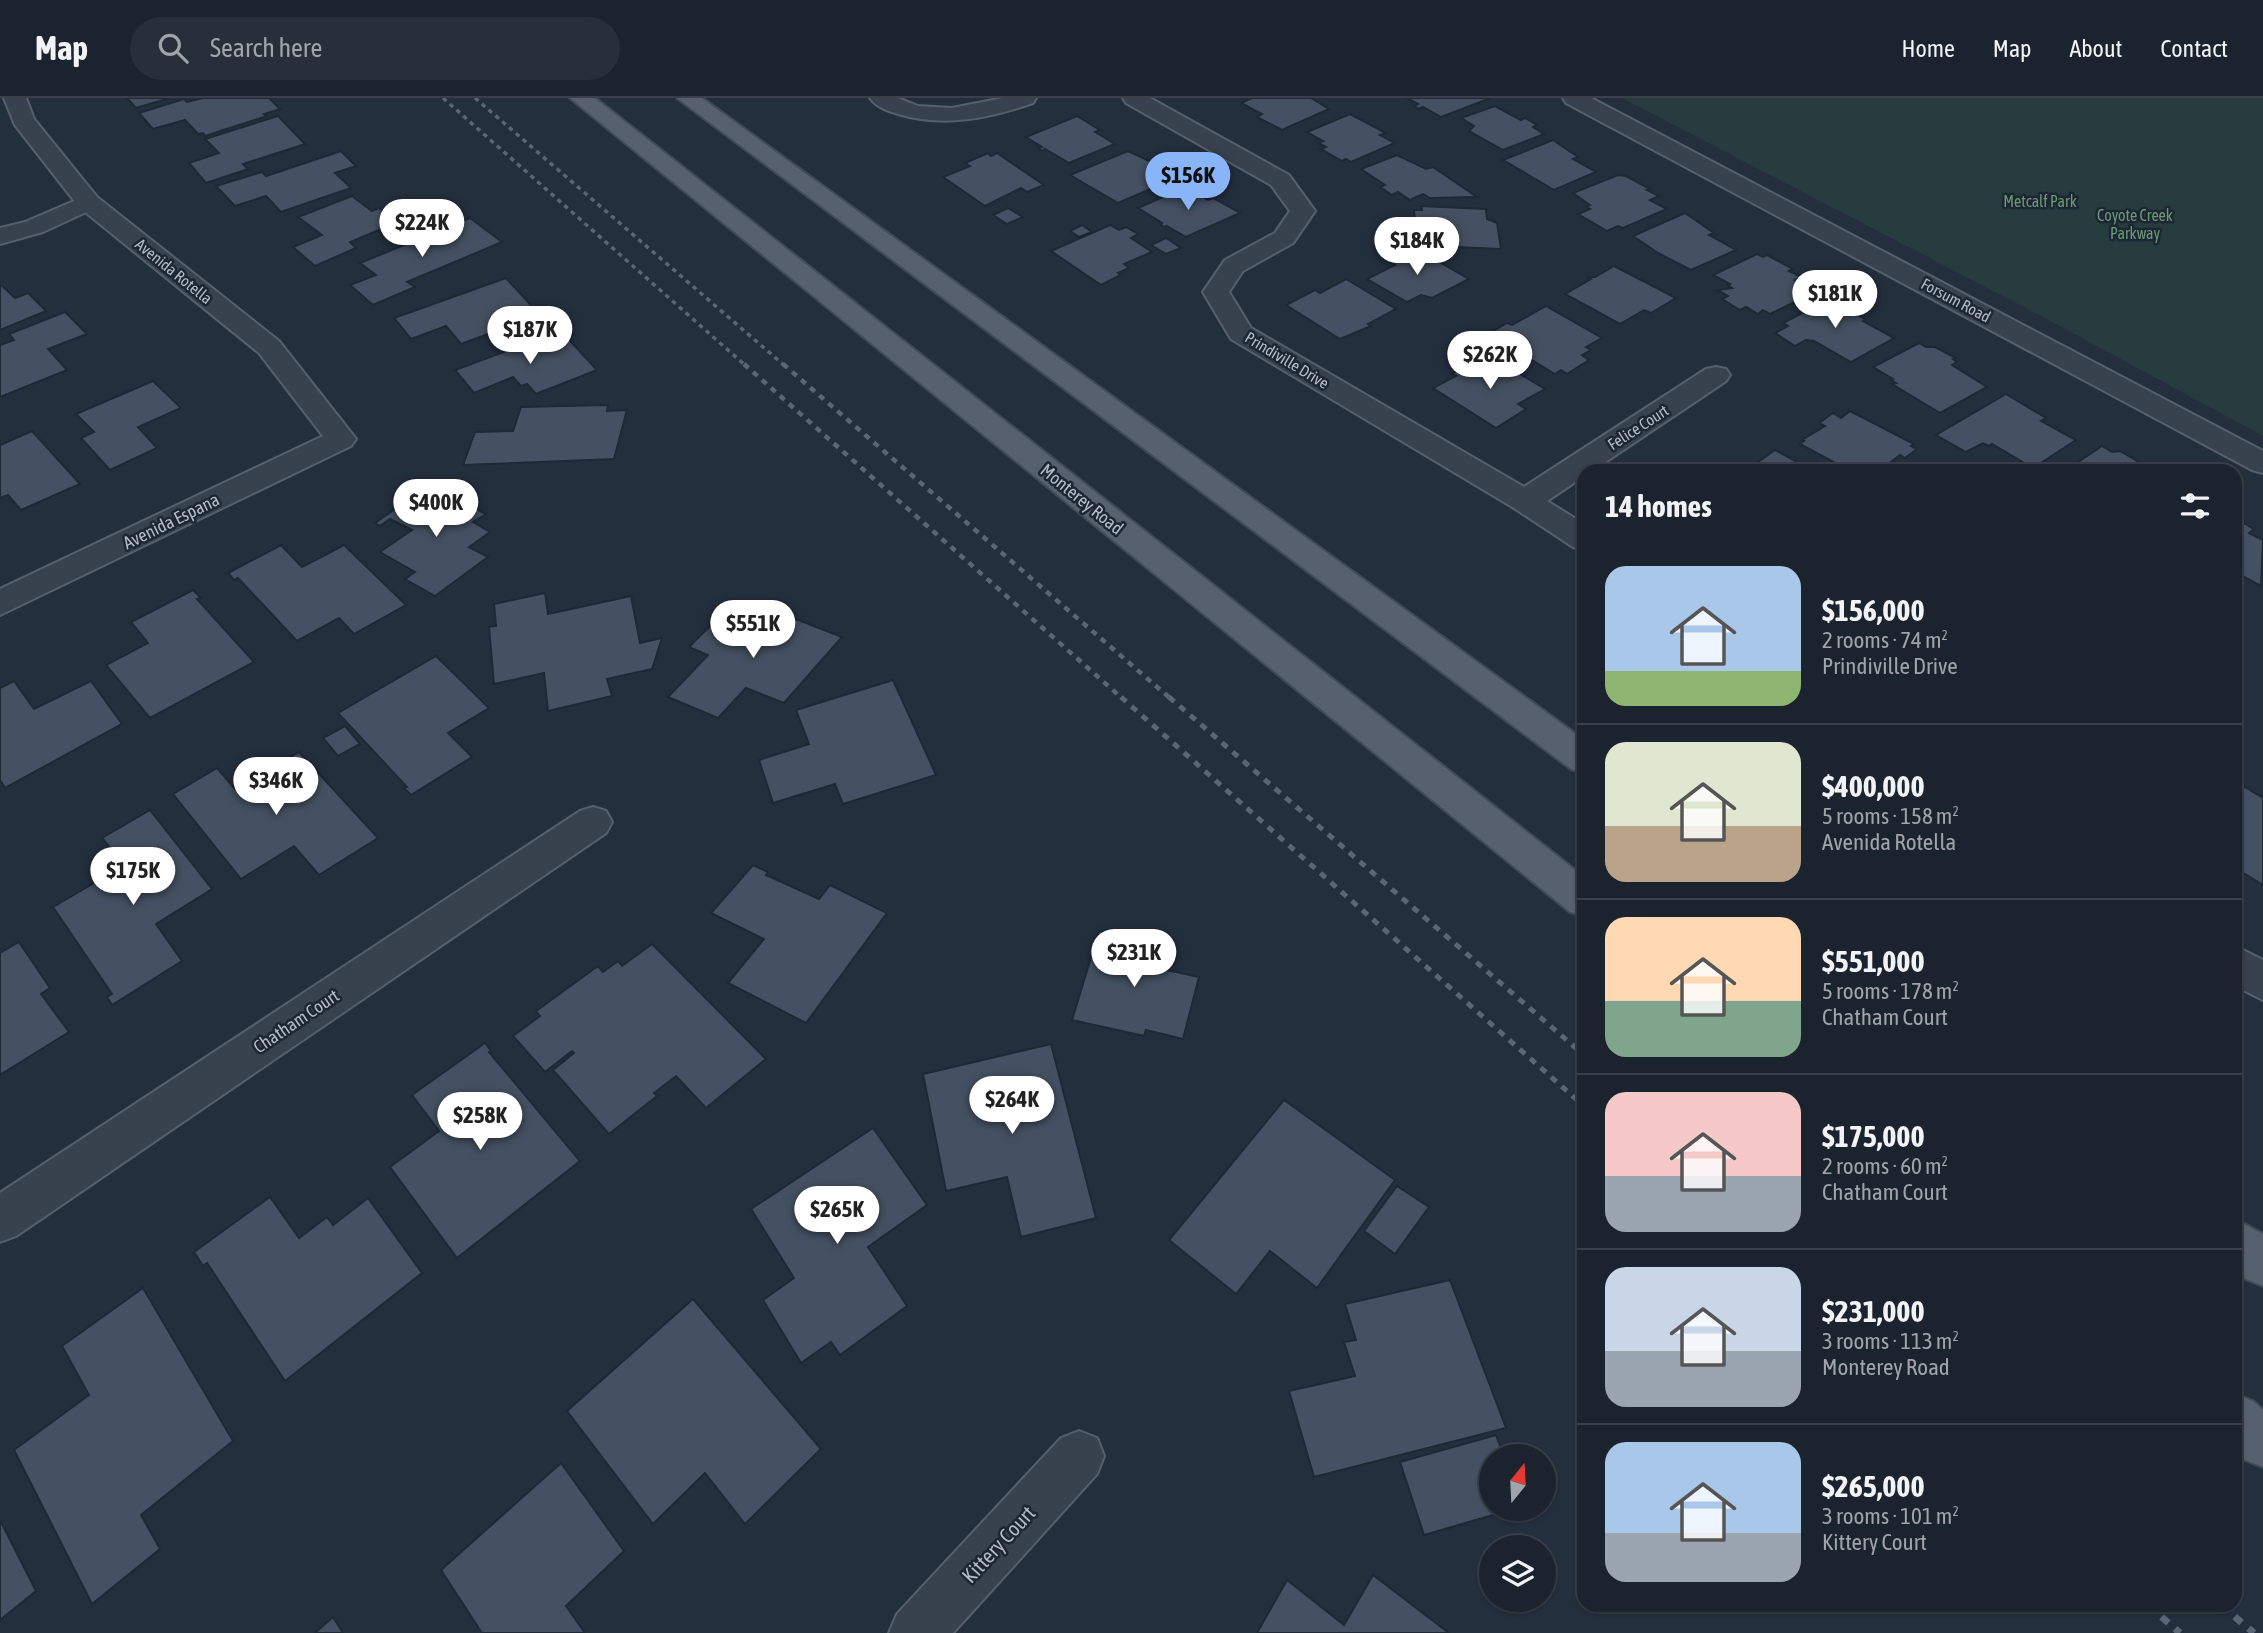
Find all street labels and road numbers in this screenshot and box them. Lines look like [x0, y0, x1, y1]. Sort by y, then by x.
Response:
street label: Avenida Rotella [132, 235, 216, 307]
street label: Forsum Road [1918, 274, 1994, 326]
street label: Prindiville Drive [1242, 328, 1332, 392]
street label: Felice Court [1604, 401, 1672, 453]
street label: Monterey Road [1037, 459, 1127, 539]
street label: Avenida Espana [119, 489, 223, 553]
street label: Chatham Court [249, 985, 343, 1057]
street label: Kittery Court [957, 1501, 1039, 1587]

